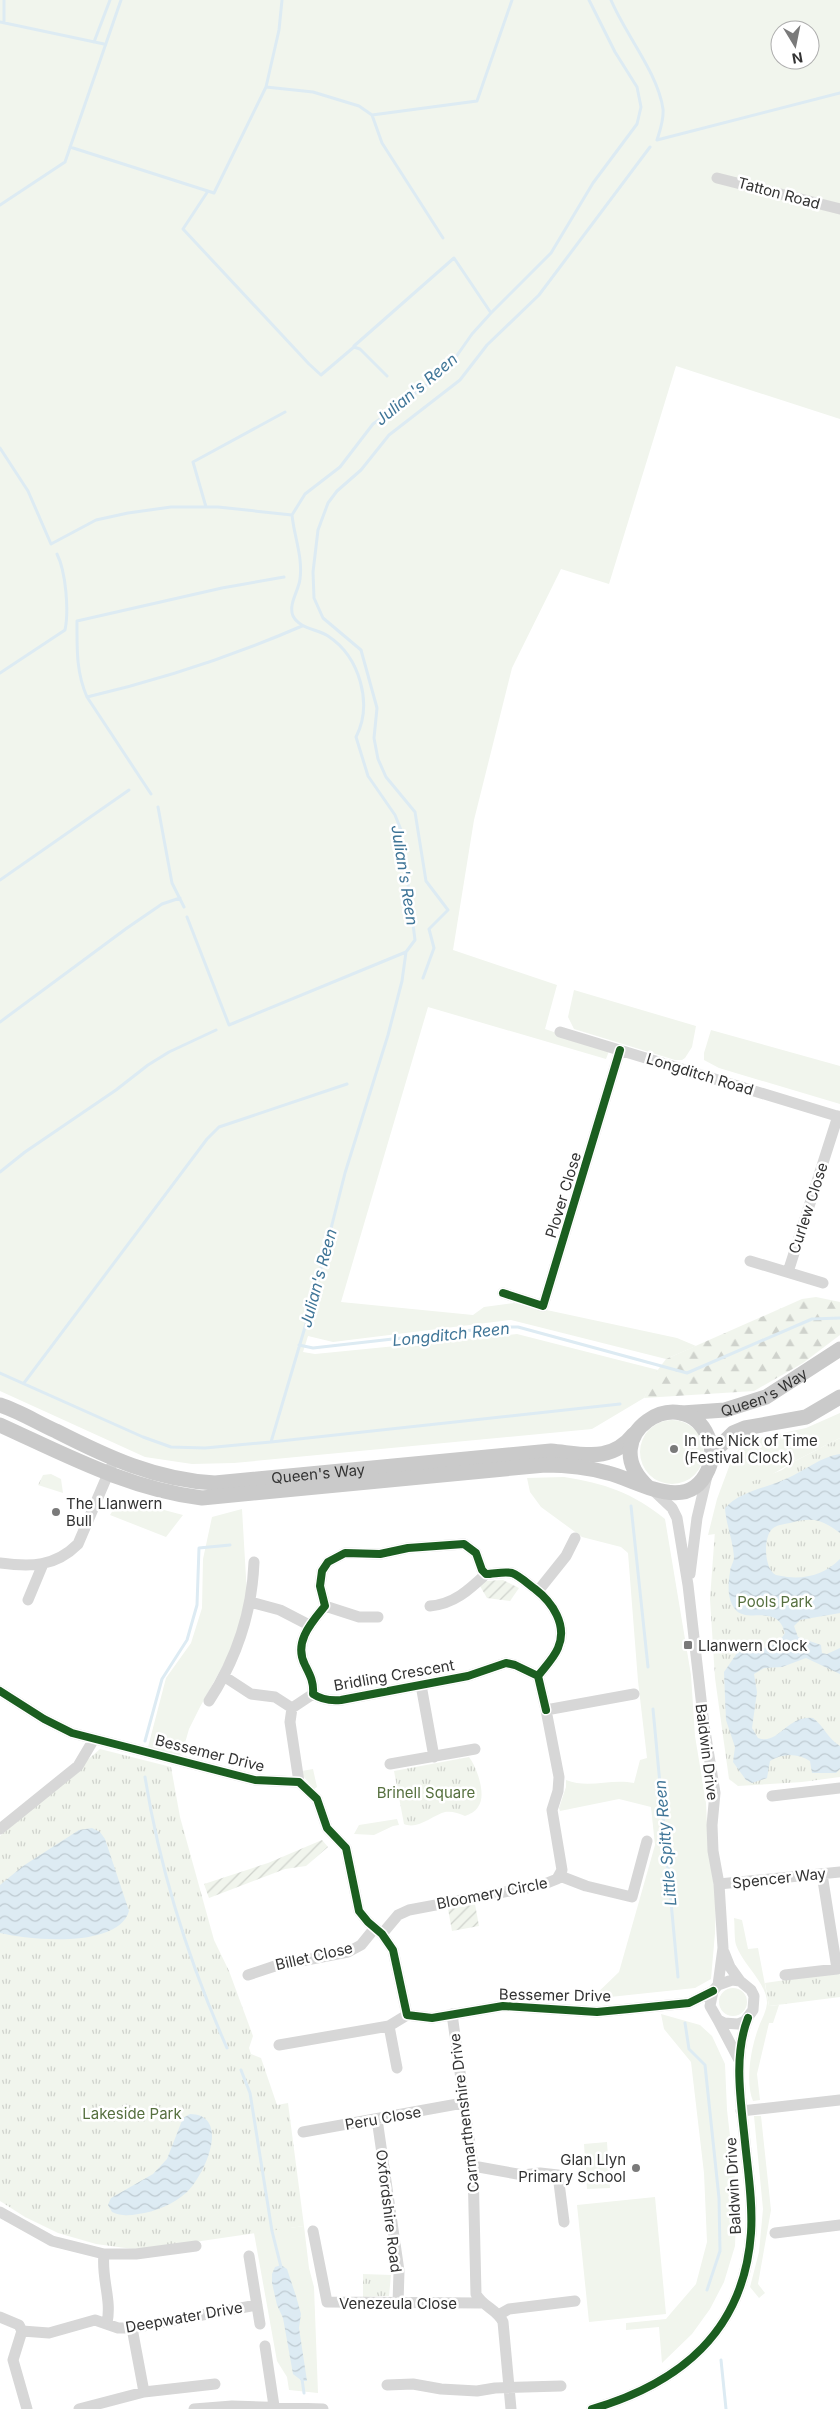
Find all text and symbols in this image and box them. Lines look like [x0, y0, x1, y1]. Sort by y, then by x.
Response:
north arrow [770, 20, 820, 70]
text: N [791, 49, 804, 68]
street label: Tatton Road [736, 173, 822, 213]
water label: Julian's Reen [371, 349, 461, 429]
water label: Julian's Reen [387, 823, 423, 927]
street label: Longditch Road [644, 1049, 756, 1099]
street label: Plover Close [541, 1150, 585, 1240]
street label: Curlew Close [784, 1160, 832, 1256]
water label: Julian's Reen [295, 1226, 341, 1330]
water label: Longditch Reen [391, 1318, 511, 1350]
street label: Queen's Way [718, 1363, 811, 1420]
place label: In the Nick of Time (Festival Clock) [684, 1431, 818, 1467]
marker: In the Nick of Time (Festival Clock) [668, 1443, 680, 1455]
street label: Queen's Way [270, 1459, 366, 1487]
place label: The Llanwern Bull [66, 1494, 162, 1530]
marker: The Llanwern Bull [50, 1506, 62, 1518]
park label: Pools Park [737, 1592, 813, 1611]
place label: Llanwern Clock [698, 1636, 808, 1655]
marker: Llanwern Clock [682, 1639, 694, 1651]
street label: Bridling Crescent [332, 1655, 456, 1695]
street label: Baldwin Drive [692, 1703, 722, 1801]
street label: Bessemer Drive [153, 1730, 267, 1776]
water label: Little Spitty Reen [650, 1779, 680, 1907]
park label: Brinell Square [377, 1783, 475, 1802]
street label: Spencer Way [731, 1864, 827, 1892]
street label: Bloomery Circle [435, 1873, 549, 1913]
street label: Billet Close [273, 1938, 355, 1974]
street label: Bessemer Drive [499, 1985, 611, 2005]
street label: Carmarthenshire Drive [445, 2032, 483, 2194]
street label: Peru Close [343, 2102, 423, 2134]
park label: Lakeside Park [82, 2104, 182, 2123]
street label: Baldwin Drive [721, 2137, 745, 2235]
street label: Oxfordshire Road [372, 2148, 406, 2274]
place label: Glan Llyn Primary School [518, 2150, 626, 2186]
marker: Glan Llyn Primary School [630, 2162, 642, 2174]
street label: Venezeula Close [339, 2294, 457, 2313]
street label: Deepwater Drive [124, 2297, 244, 2337]

